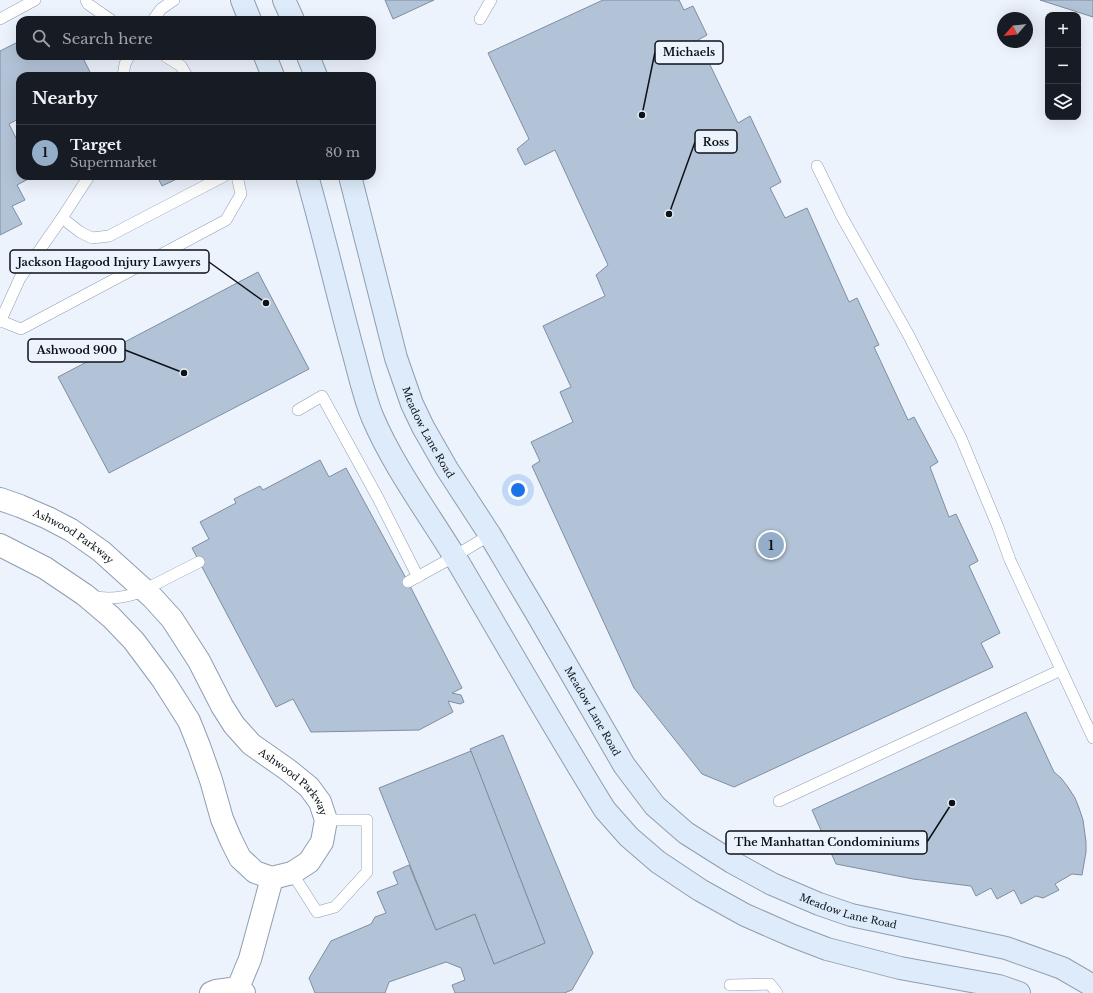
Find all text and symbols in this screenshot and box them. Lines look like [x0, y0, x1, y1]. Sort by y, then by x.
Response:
north arrow [997, 12, 1033, 48]
map controls [1045, 12, 1081, 120]
button: + [1045, 12, 1081, 48]
search box [16, 16, 376, 60]
icon: search [30, 27, 52, 49]
text: Search here [62, 29, 153, 48]
callout: Michaels [655, 41, 723, 64]
text: Michaels [663, 45, 715, 59]
button: − [1045, 48, 1081, 84]
button: layers [1045, 84, 1081, 120]
text: Nearby [32, 88, 98, 109]
callout: Ross [695, 130, 737, 153]
text: Target [70, 135, 122, 154]
text: Ross [703, 135, 729, 149]
text: 1 [42, 144, 48, 161]
text: 80 m [325, 144, 360, 161]
text: Supermarket [70, 154, 157, 171]
callout: Jackson Hagood Injury Lawyers [10, 250, 209, 273]
text: Jackson Hagood Injury Lawyers [15, 255, 201, 269]
callout: Ashwood 900 [28, 339, 125, 362]
text: Ashwood 900 [36, 343, 117, 357]
street label: Meadow Lane Road [399, 385, 457, 481]
your location [508, 480, 528, 500]
street label: Ashwood Parkway [30, 506, 117, 567]
pin: 1 [758, 530, 784, 560]
street label: Meadow Lane Road [562, 664, 623, 759]
street label: Ashwood Parkway [255, 745, 330, 818]
callout: The Manhattan Condominiums [726, 831, 927, 854]
text: The Manhattan Condominiums [734, 835, 920, 849]
street label: Meadow Lane Road [797, 890, 898, 932]

